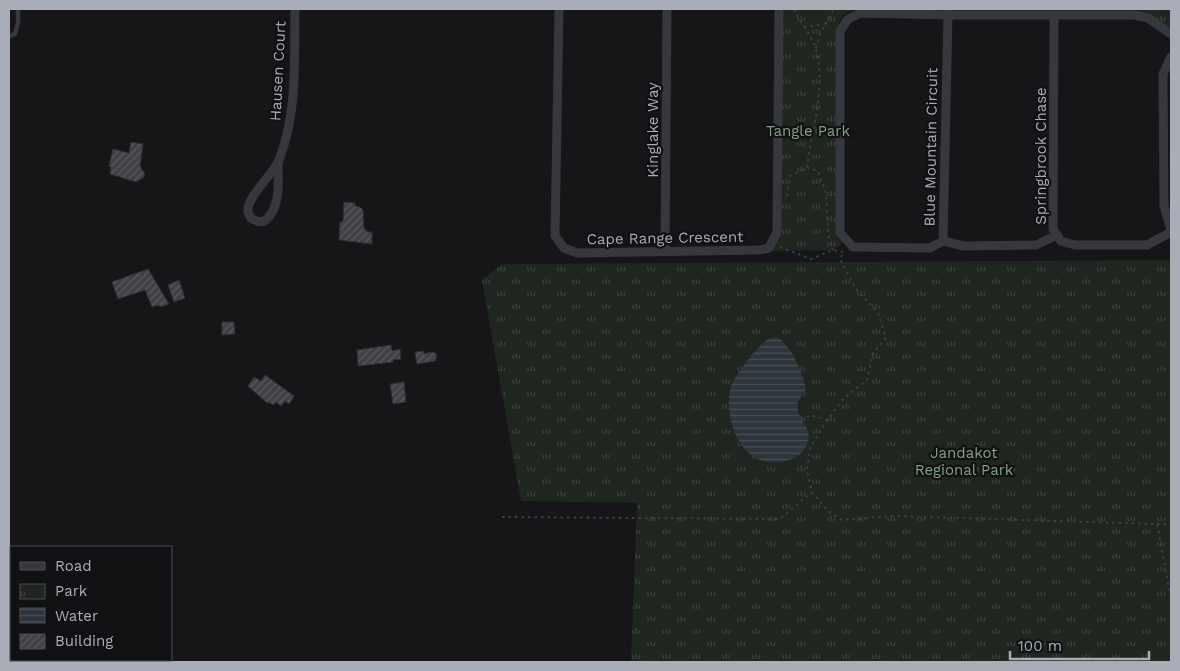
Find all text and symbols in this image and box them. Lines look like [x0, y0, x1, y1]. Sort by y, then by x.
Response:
street label: Hausen Court [266, 20, 290, 121]
street label: Blue Mountain Circuit [921, 67, 941, 227]
street label: Kinglake Way [644, 82, 662, 178]
street label: Springbrook Chase [1032, 87, 1050, 225]
park label: Tangle Park [766, 122, 850, 140]
street label: Cape Range Crescent [586, 228, 744, 248]
park label: Jandakot Regional Park [915, 444, 1014, 479]
legend [10, 546, 172, 661]
text: Road [55, 557, 92, 575]
text: Park [55, 582, 88, 600]
text: Water [55, 607, 98, 625]
scale bar [1010, 628, 1149, 660]
text: Building [55, 632, 113, 650]
text: 100 m [1018, 637, 1062, 655]

